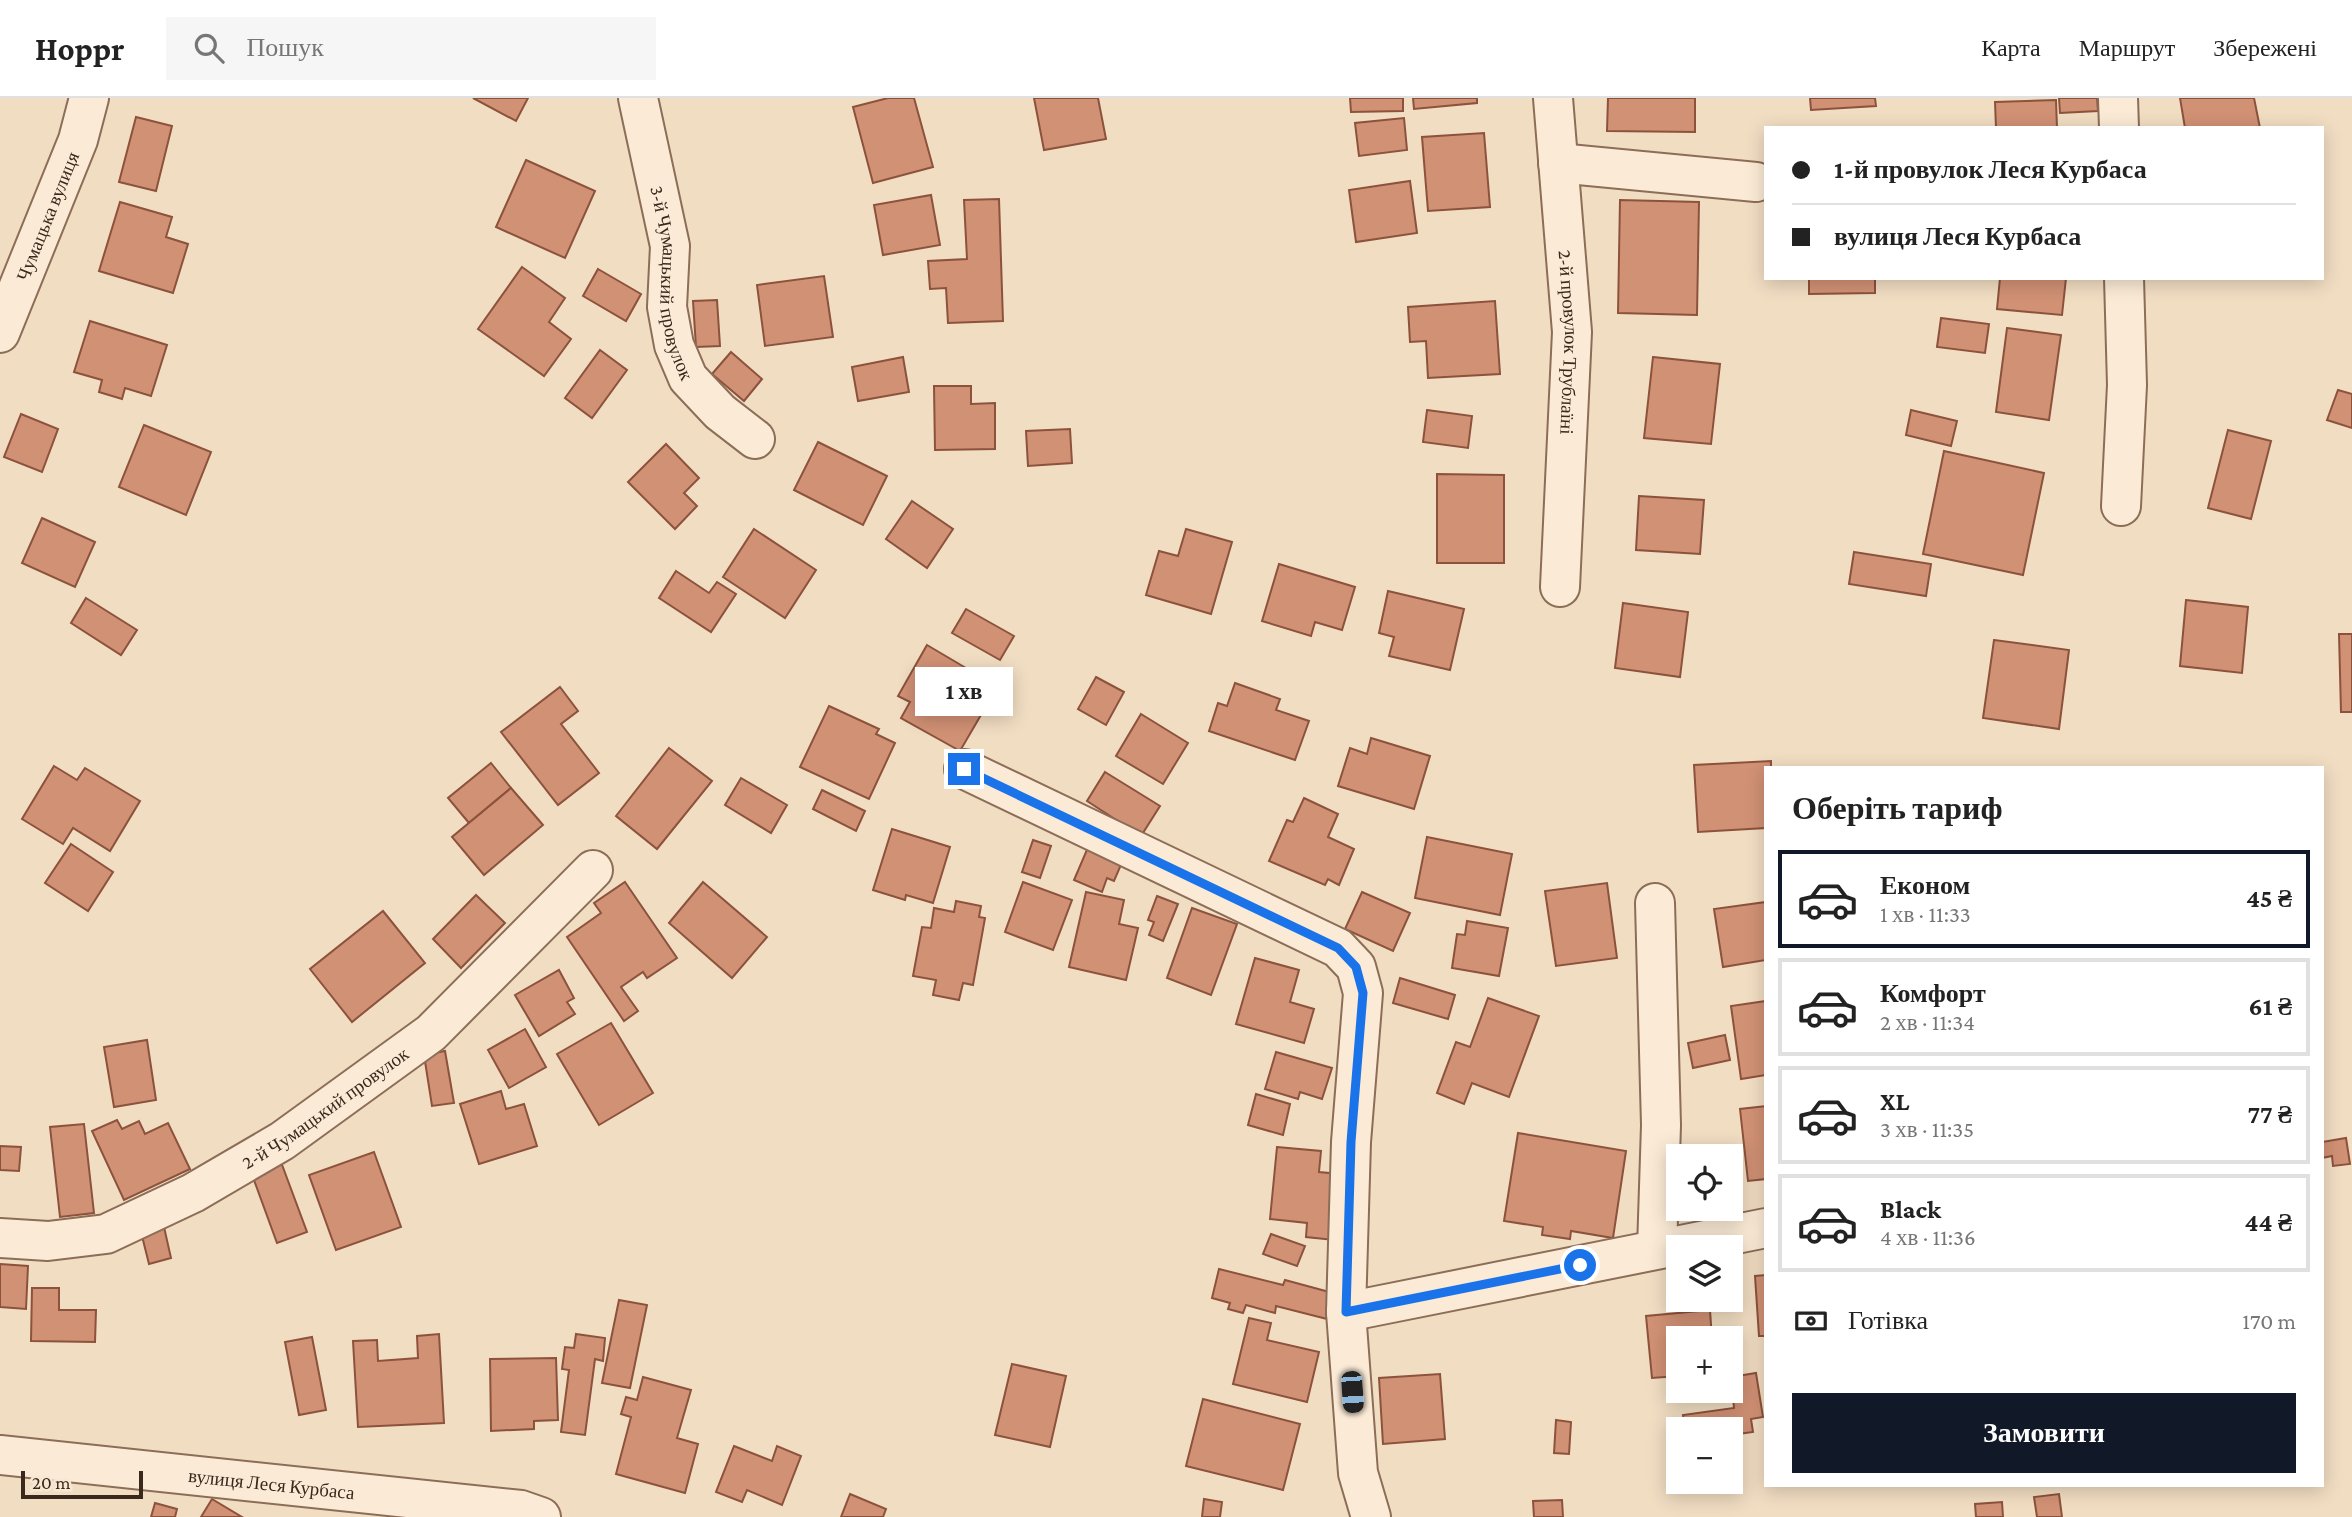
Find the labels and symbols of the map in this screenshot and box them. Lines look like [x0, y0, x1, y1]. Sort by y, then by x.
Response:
street label: Чумацька вулиця [12, 148, 83, 284]
street label: 3-й Чумацький провулок [647, 184, 698, 384]
street label: 2-й провулок Трублаїні [1555, 249, 1583, 435]
callout: 1 хв [915, 668, 1013, 716]
route end [948, 753, 980, 785]
street label: 2-й Чумацький провулок [238, 1042, 413, 1173]
route start [1564, 1249, 1596, 1281]
car [1341, 1370, 1364, 1414]
street label: вулиця Леся Курбаса [187, 1464, 356, 1503]
scale bar [21, 1468, 144, 1500]

